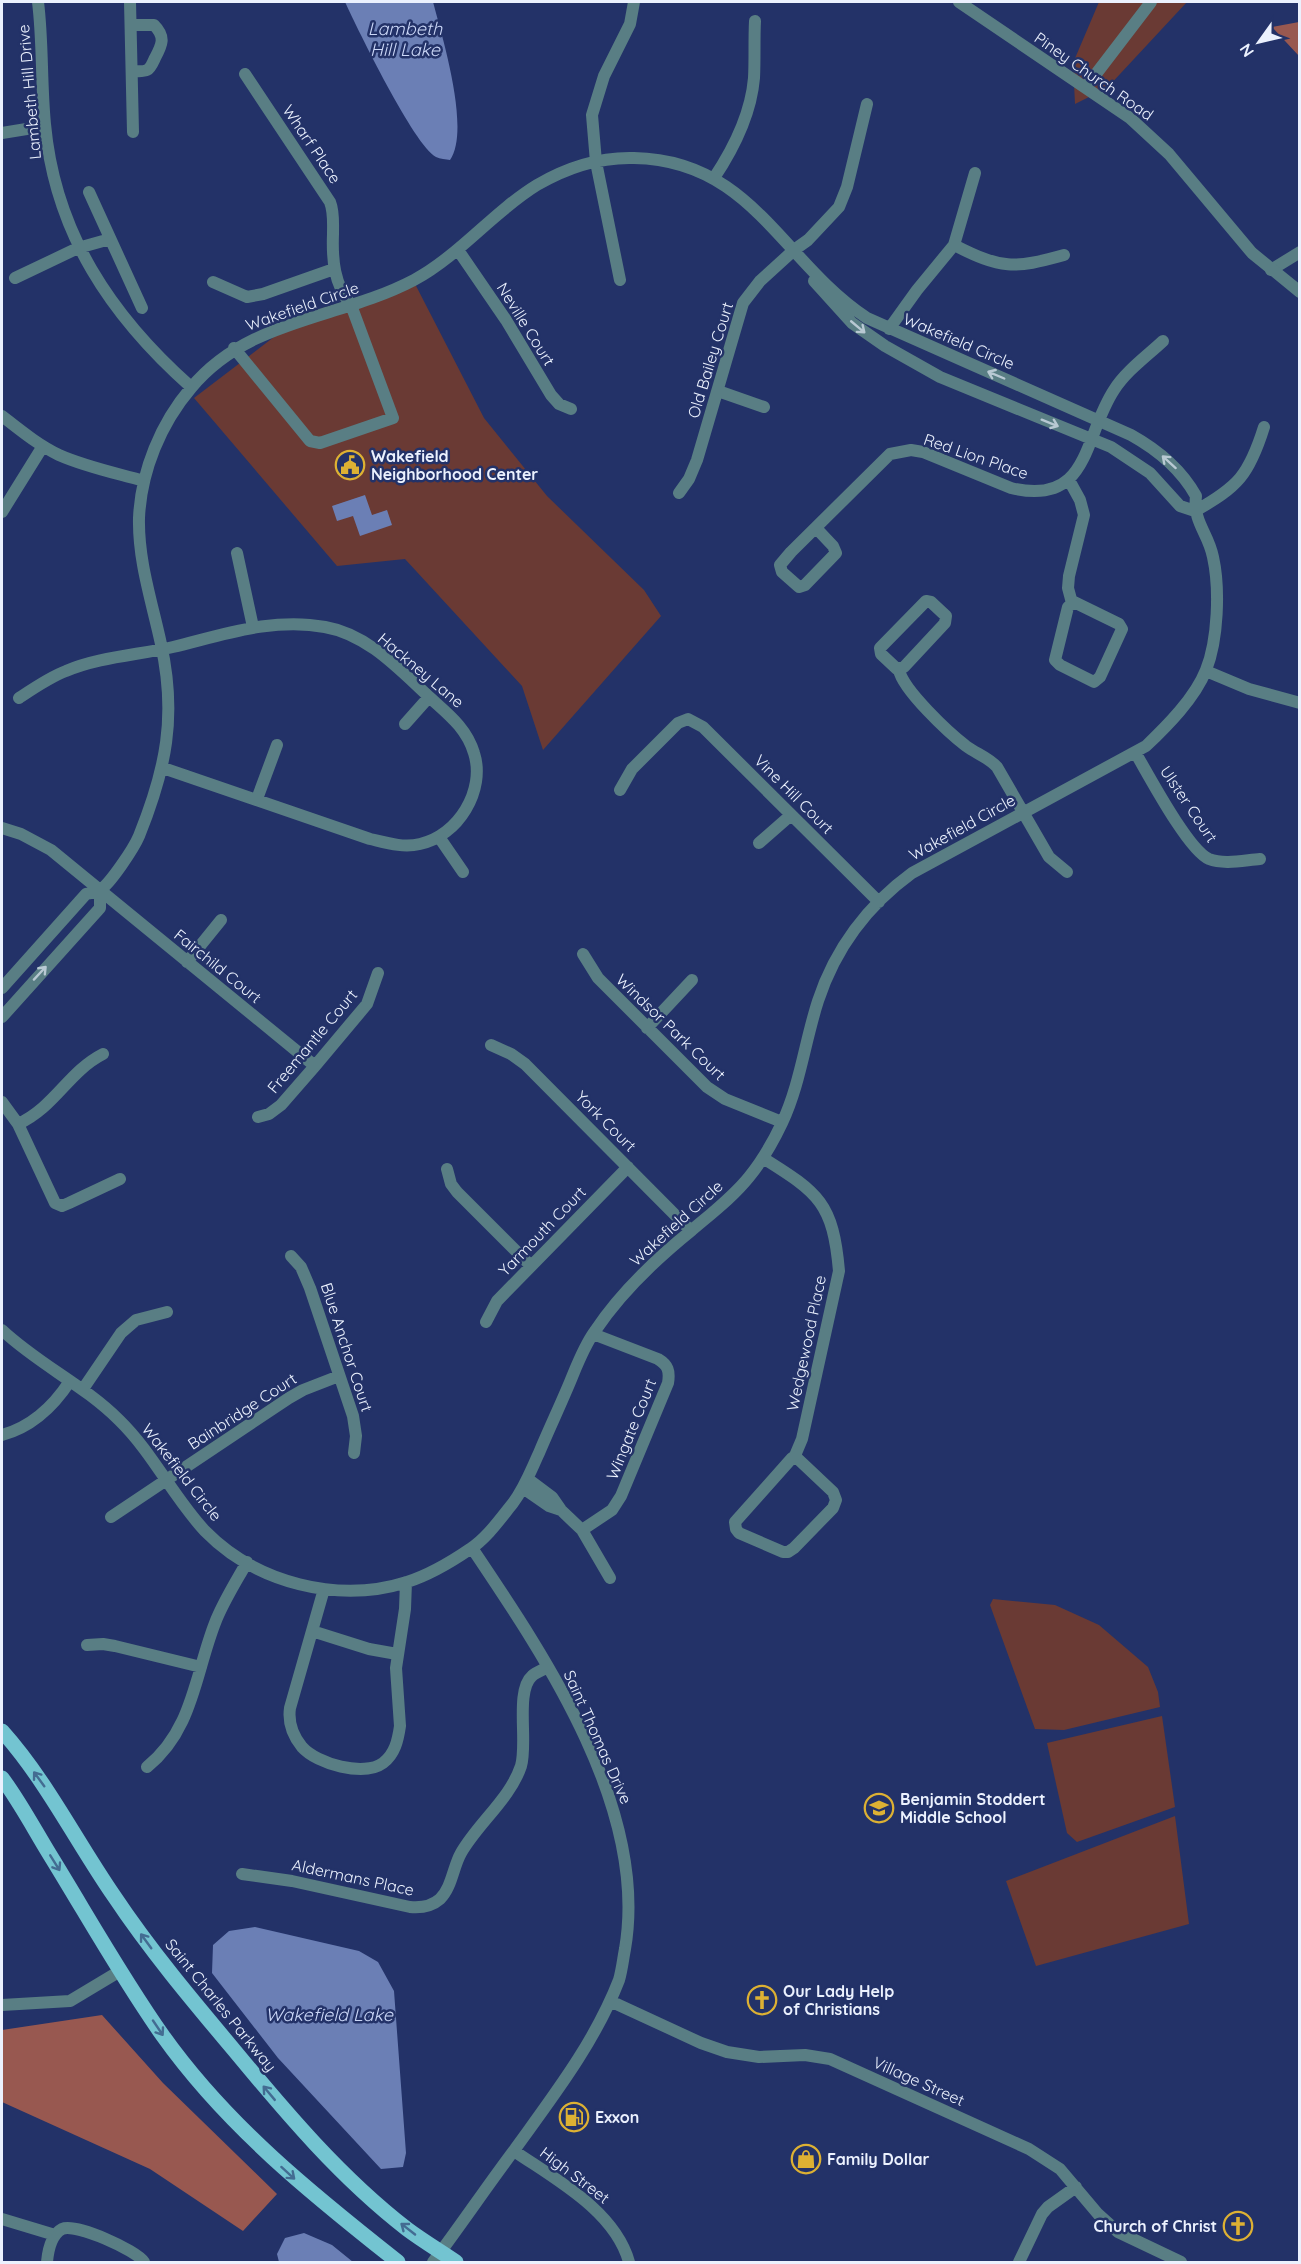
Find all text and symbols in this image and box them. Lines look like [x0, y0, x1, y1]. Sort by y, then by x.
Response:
north arrow [1229, 12, 1289, 72]
water label: Lambeth Hill Lake [368, 17, 443, 61]
street label: Lambeth Hill Drive [13, 24, 45, 160]
street label: Piney Church Road [1031, 28, 1157, 124]
text: N [1235, 40, 1258, 61]
street label: Wharf Place [278, 101, 346, 187]
street label: Wakefield Circle [243, 277, 361, 335]
street label: Neville Court [493, 279, 559, 369]
street label: Old Bailey Court [683, 300, 737, 420]
street label: Wakefield Circle [901, 309, 1017, 373]
one-way arrow [850, 320, 865, 334]
one-way arrow [987, 369, 1006, 380]
one-way arrow [1040, 418, 1059, 429]
street label: Red Lion Place [921, 429, 1031, 483]
place label: Wakefield Neighborhood Center [371, 446, 538, 484]
public building icon: Wakefield Neighborhood Center [334, 449, 366, 481]
one-way arrow [1162, 455, 1177, 469]
street label: Hackney Lane [374, 628, 468, 712]
street label: Vine Hill Court [750, 750, 838, 838]
street label: Ulster Court [1156, 762, 1222, 846]
street label: Wakefield Circle [905, 790, 1019, 864]
street label: Fairchild Court [170, 925, 266, 1007]
one-way arrow [33, 966, 47, 981]
street label: Windsor Park Court [612, 970, 730, 1084]
street label: Freemantle Court [263, 985, 361, 1097]
street label: York Court [571, 1086, 641, 1156]
street label: Wakefield Circle [625, 1176, 727, 1270]
street label: Yarmouth Court [494, 1182, 590, 1280]
street label: Wedgewood Place [782, 1273, 830, 1413]
street label: Blue Anchor Court [317, 1280, 377, 1414]
street label: Bainbridge Court [184, 1368, 300, 1454]
street label: Wingate Court [602, 1376, 660, 1482]
street label: Wakefield Circle [138, 1419, 226, 1525]
street label: Saint Thomas Drive [560, 1667, 636, 1807]
one-way arrow [33, 1771, 45, 1787]
place label: Benjamin Stoddert Middle School [900, 1789, 1045, 1827]
school or university icon: Benjamin Stoddert Middle School [863, 1792, 895, 1824]
one-way arrow [50, 1854, 62, 1871]
street label: Aldermans Place [290, 1854, 416, 1900]
one-way arrow [140, 1934, 153, 1950]
street label: Saint Charles Parkway [161, 1934, 281, 2076]
place label: Our Lady Help of Christians [783, 1981, 894, 2019]
church icon: Our Lady Help of Christians [746, 1984, 778, 2016]
water label: Wakefield Lake [265, 2003, 394, 2026]
one-way arrow [152, 2020, 164, 2036]
street label: Village Street [870, 2052, 968, 2110]
one-way arrow [262, 2086, 276, 2101]
fuel station icon: Exxon [558, 2101, 590, 2133]
place label: Exxon [595, 2107, 639, 2127]
street label: High Street [536, 2142, 614, 2208]
shop icon: Family Dollar [790, 2143, 822, 2175]
place label: Family Dollar [827, 2149, 929, 2169]
one-way arrow [280, 2166, 295, 2180]
church icon: Church of Christ [1222, 2210, 1254, 2242]
place label: Church of Christ [1094, 2216, 1217, 2236]
one-way arrow [400, 2223, 416, 2236]

